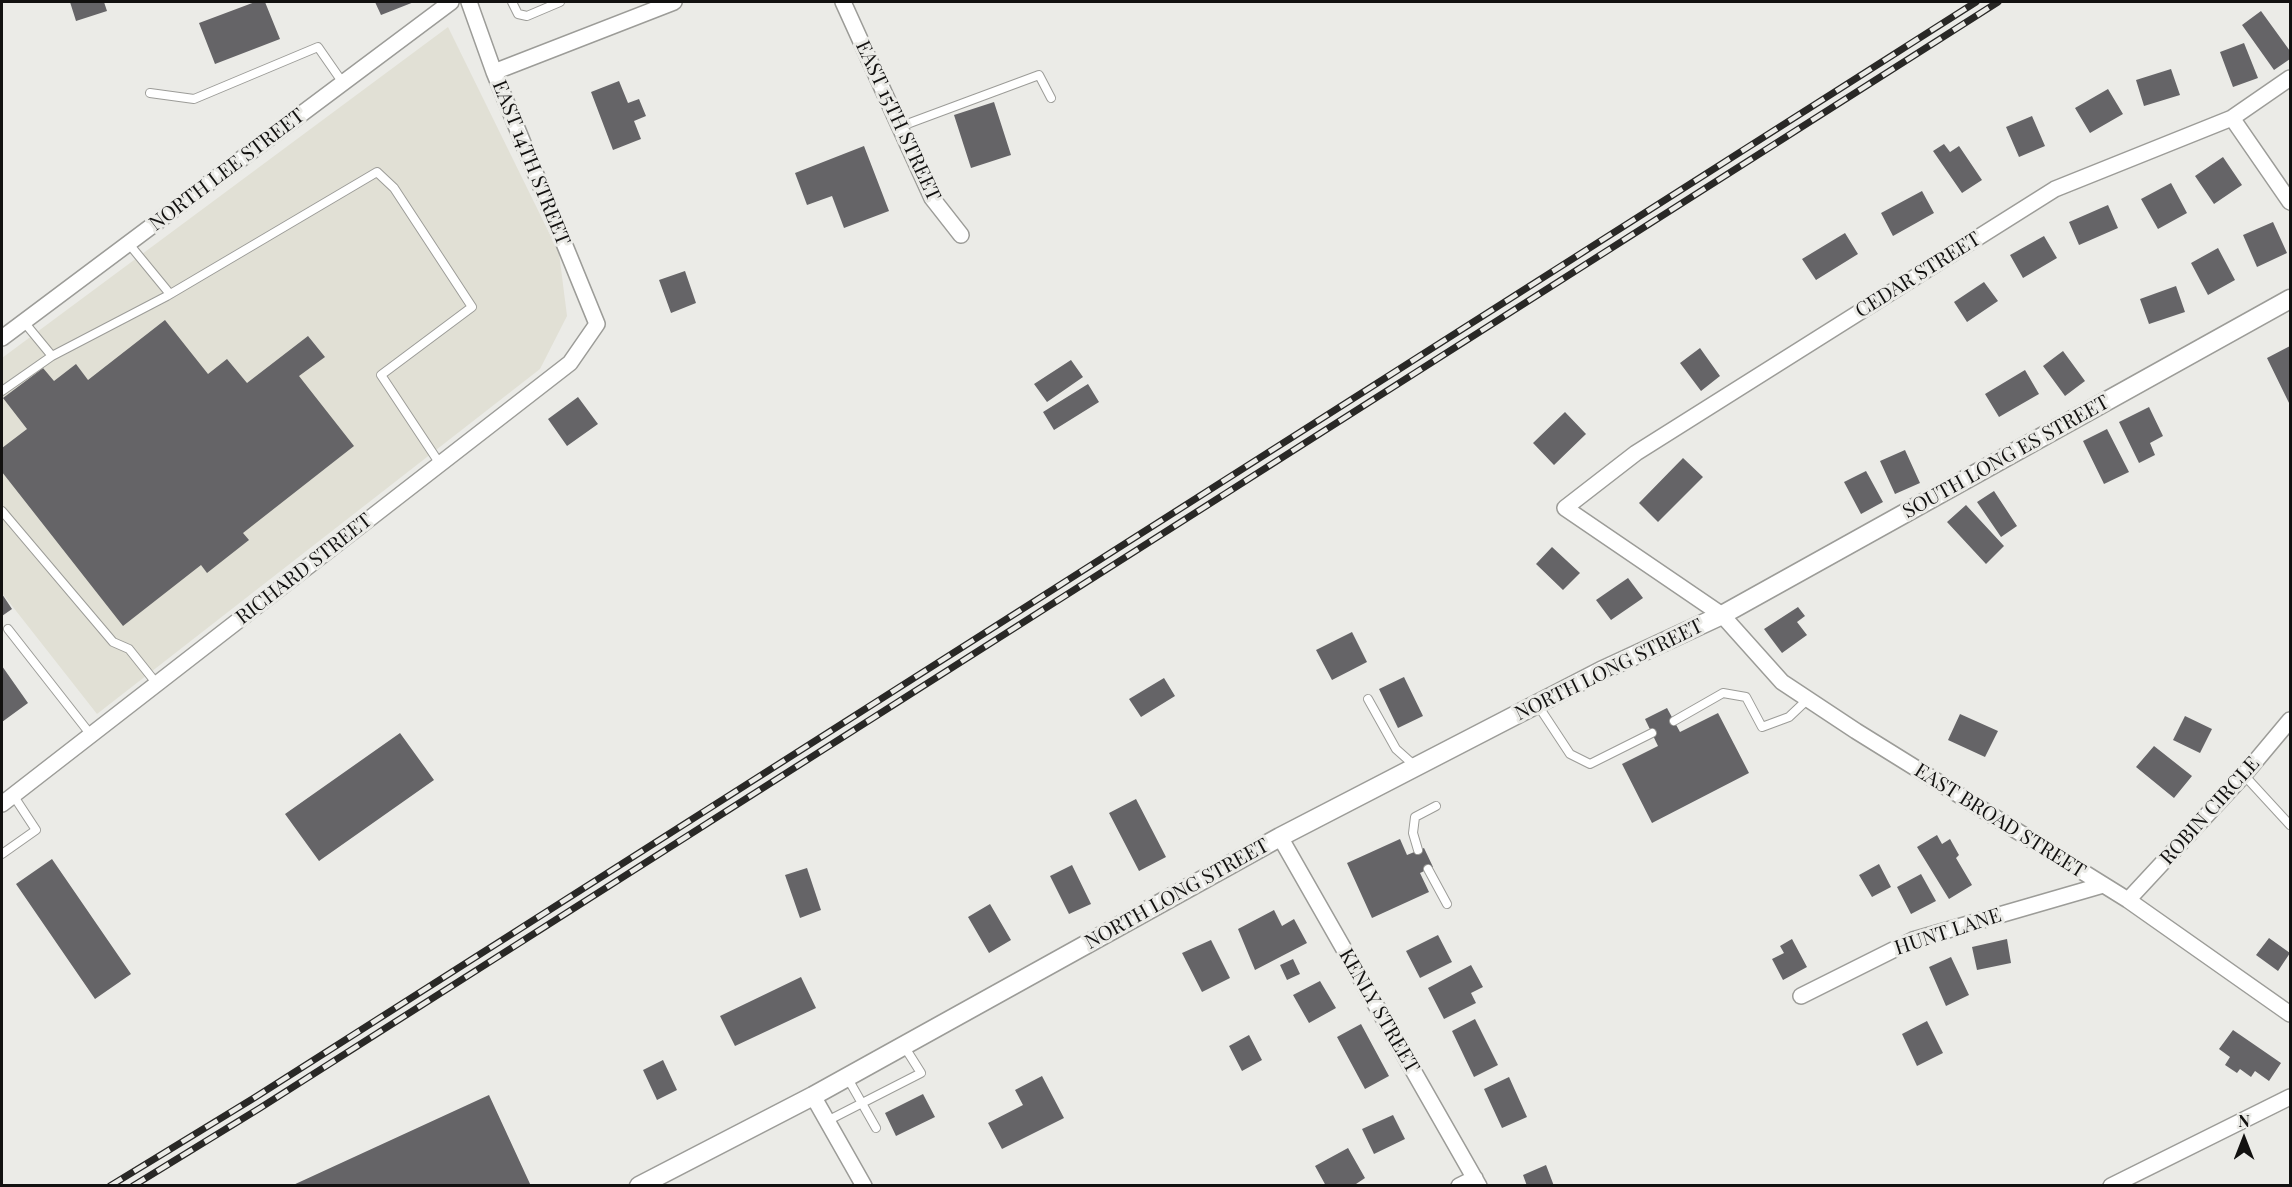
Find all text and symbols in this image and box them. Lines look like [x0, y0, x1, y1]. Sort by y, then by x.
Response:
street label: EAST 15TH STREET [850, 37, 946, 205]
street label: EAST 14TH STREET [487, 77, 575, 249]
street label: NORTH LEE STREET [145, 104, 309, 236]
street label: CEDAR STREET [1851, 227, 1985, 323]
street label: SOUTH LONG ES STREET [1899, 390, 2113, 524]
street label: RICHARD STREET [231, 508, 377, 630]
street label: NORTH LONG STREET [1511, 614, 1707, 726]
street label: ROBIN CIRCLE [2155, 752, 2265, 870]
street label: EAST BROAD STREET [1910, 759, 2090, 883]
street label: NORTH LONG STREET [1081, 833, 1273, 955]
street label: HUNT LANE [1892, 904, 2004, 960]
street label: KENLY STREET [1334, 945, 1424, 1077]
north arrow [2214, 1109, 2274, 1169]
text: N [2238, 1110, 2250, 1131]

